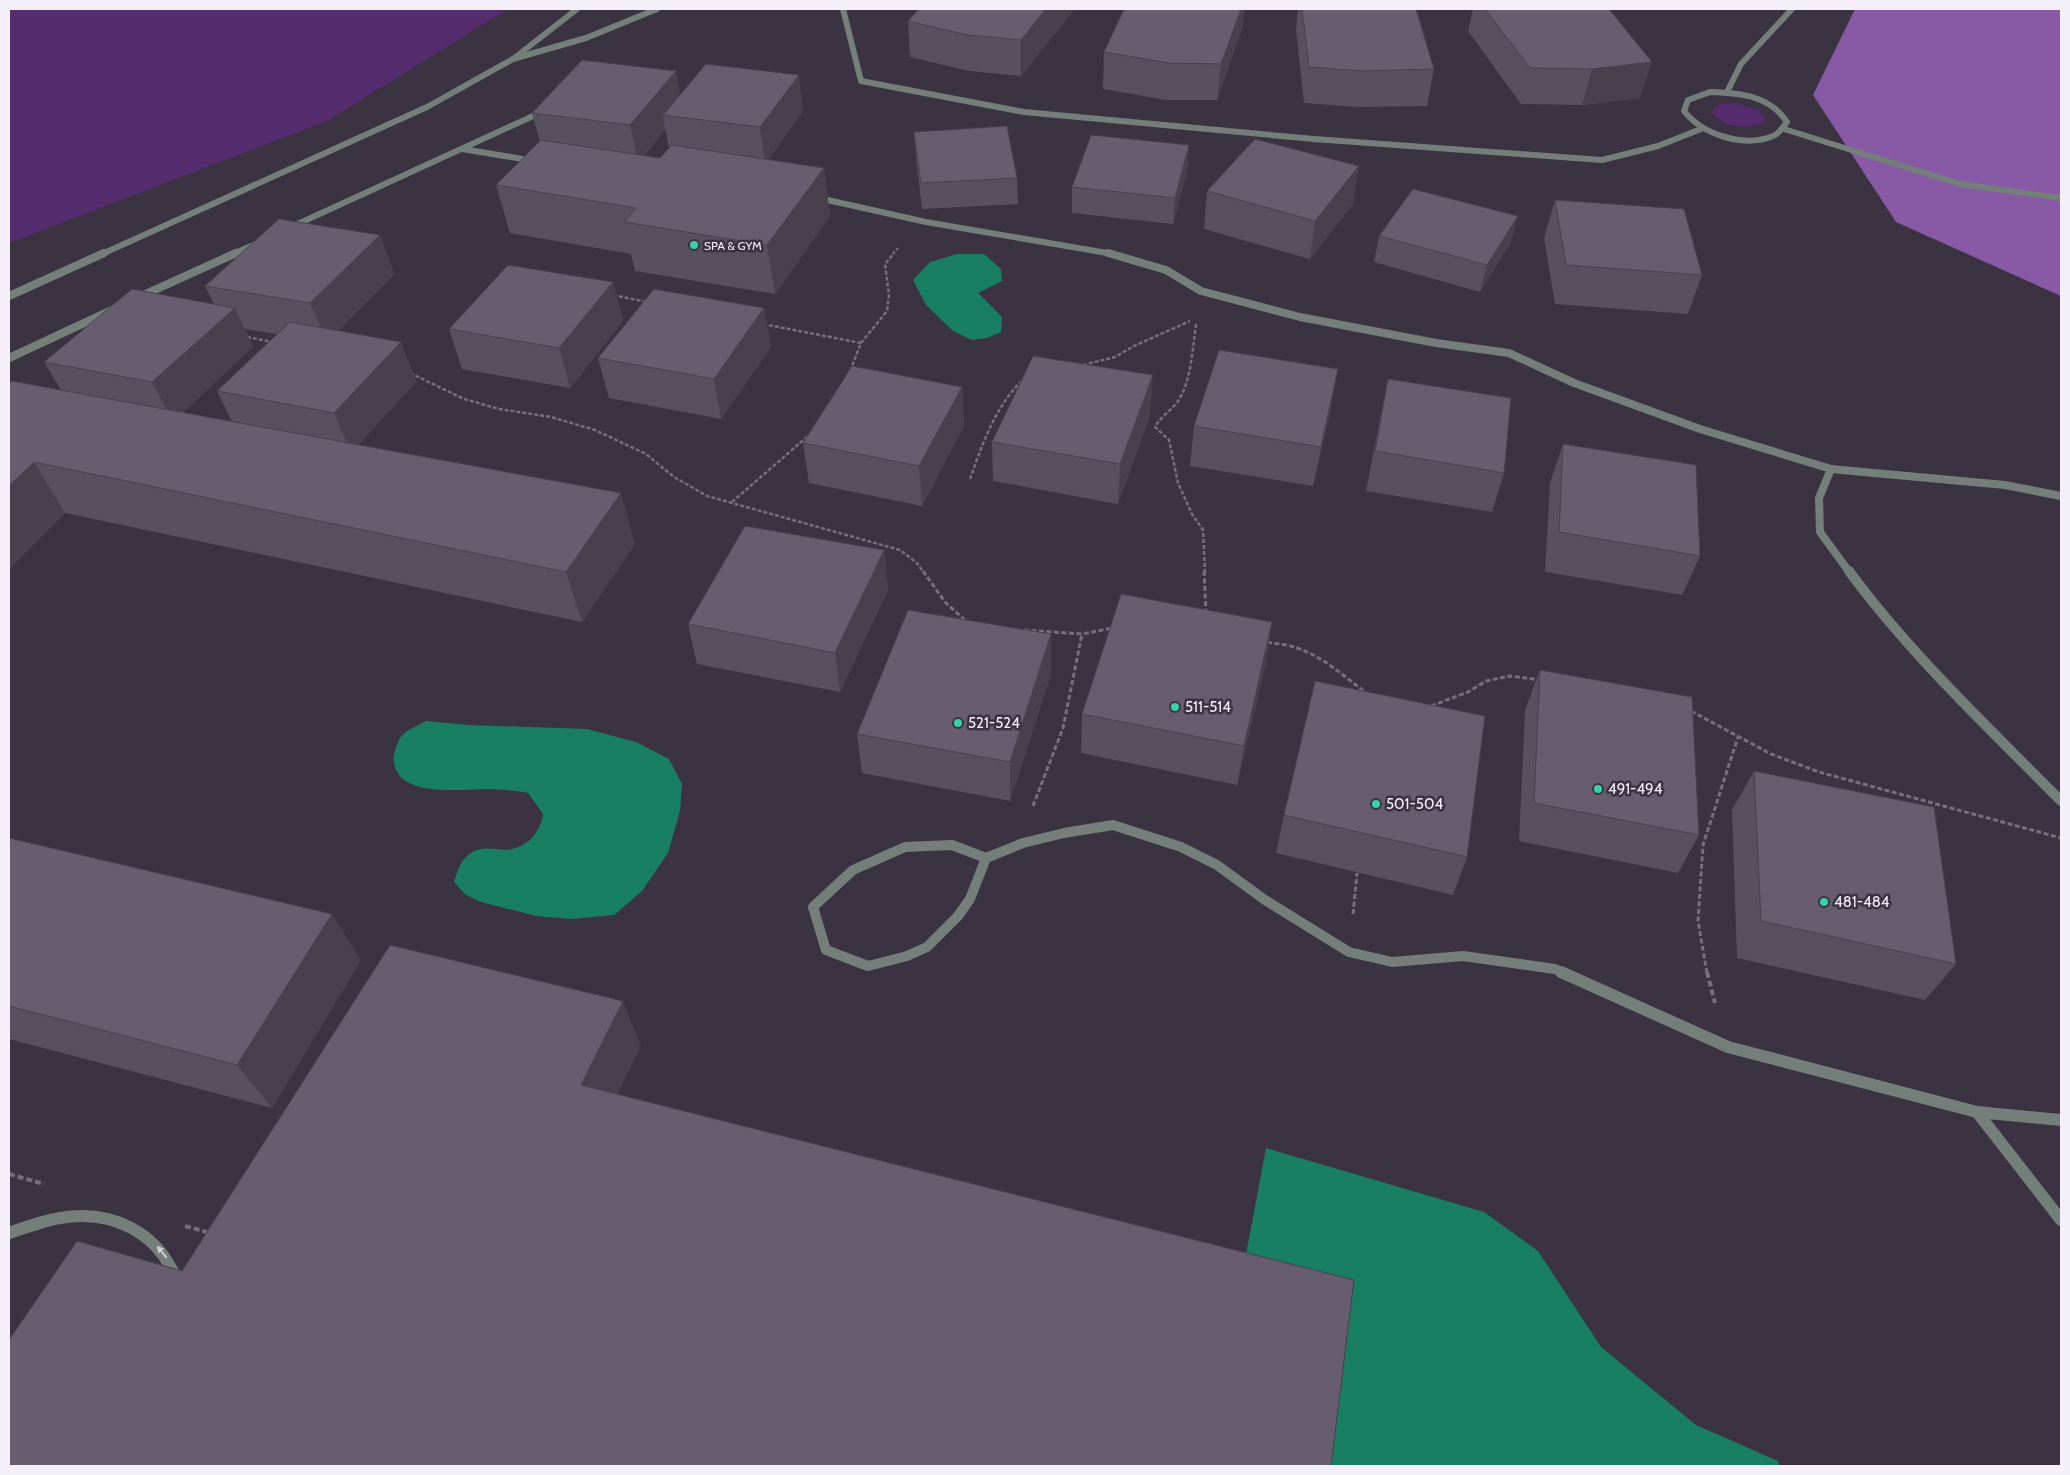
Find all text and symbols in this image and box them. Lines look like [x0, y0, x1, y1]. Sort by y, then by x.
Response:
place label: SPA & GYM [704, 238, 762, 253]
marker: SPA & GYM [688, 239, 700, 251]
place label: 511-514 [1185, 698, 1231, 716]
marker: 511-514 [1169, 701, 1181, 713]
place label: 521-524 [968, 714, 1020, 732]
marker: 521-524 [952, 717, 964, 729]
place label: 491-494 [1608, 780, 1663, 798]
marker: 491-494 [1592, 783, 1604, 795]
place label: 501-504 [1386, 795, 1443, 813]
marker: 501-504 [1370, 798, 1382, 810]
place label: 481-484 [1834, 893, 1890, 911]
marker: 481-484 [1818, 896, 1830, 908]
one-way arrow [157, 1245, 167, 1259]

